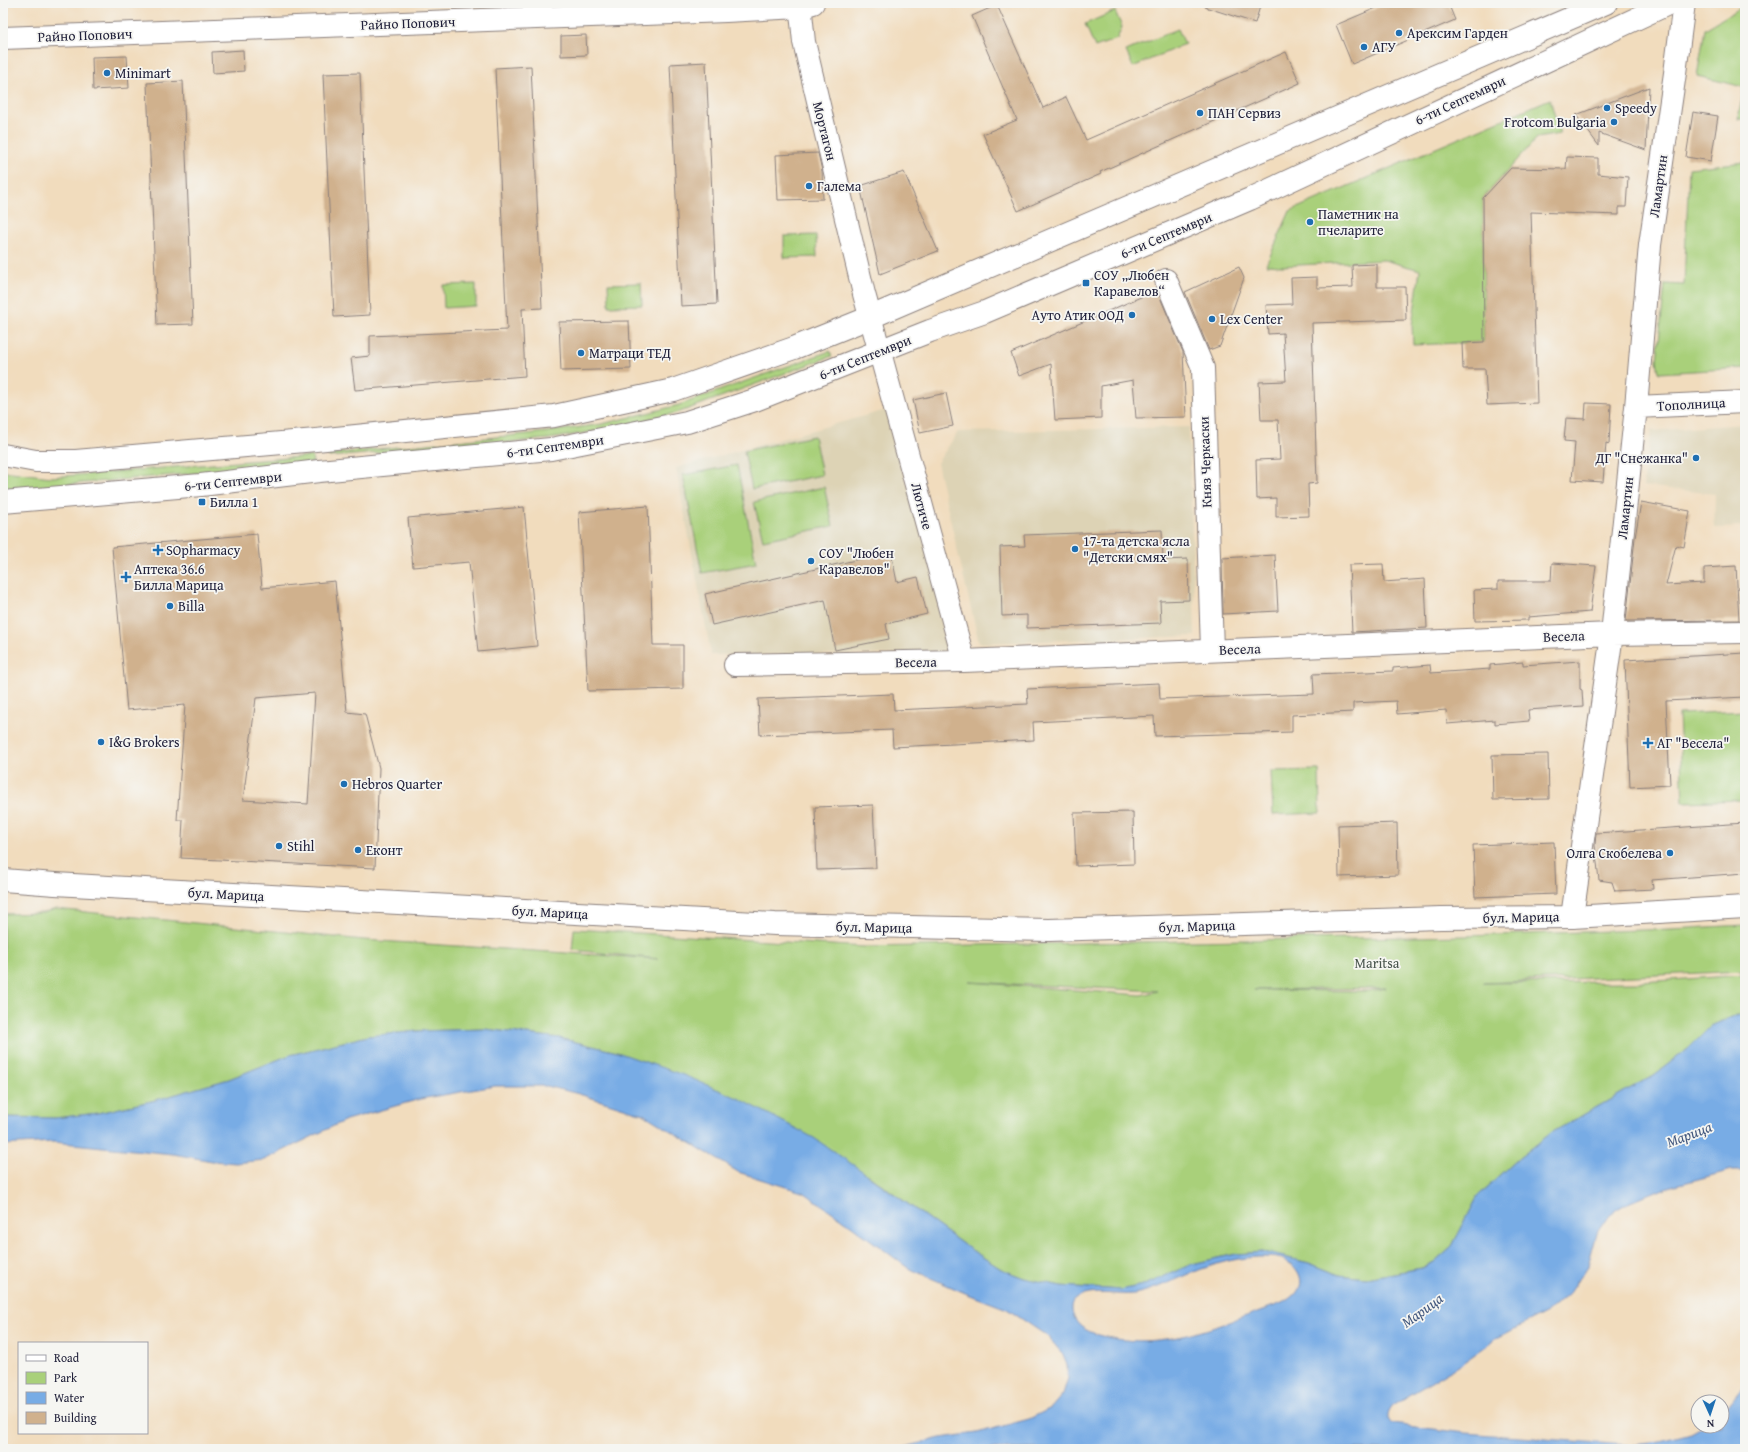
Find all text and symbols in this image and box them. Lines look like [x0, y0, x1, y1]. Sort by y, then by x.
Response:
street label: Райно Попович [360, 11, 456, 35]
street label: Райно Попович [37, 23, 133, 47]
place label: Арексим Гарден [1407, 23, 1508, 43]
marker: Арексим Гарден [1394, 28, 1404, 38]
place label: АГУ [1372, 37, 1396, 57]
marker: АГУ [1359, 42, 1369, 52]
place label: Minimart [115, 63, 171, 83]
marker: Minimart [102, 68, 112, 78]
street label: 6-ти Септември [1411, 70, 1509, 130]
place label: Speedy [1615, 98, 1657, 118]
street label: Мортагон [808, 99, 842, 163]
place label: ПАН Сервиз [1208, 103, 1281, 123]
marker: Speedy [1602, 103, 1612, 113]
marker: ПАН Сервиз [1195, 108, 1205, 118]
place label: Frotcom Bulgaria [1504, 112, 1606, 132]
marker: Frotcom Bulgaria [1609, 117, 1619, 127]
street label: Ламартин [1644, 153, 1672, 219]
place label: Галема [817, 176, 862, 196]
marker: Галема [804, 181, 814, 191]
place label: Паметник на пчеларите [1318, 204, 1399, 240]
street label: 6-ти Септември [1117, 207, 1215, 263]
marker: Паметник на пчеларите [1305, 217, 1315, 227]
place label: СОУ „Любен Каравелов“ [1094, 265, 1169, 301]
marker: СОУ „Любен Каравелов“ [1081, 278, 1091, 288]
place label: Ауто Атик ООД [1031, 305, 1124, 325]
place label: Lex Center [1220, 309, 1283, 329]
marker: Ауто Атик ООД [1127, 310, 1137, 320]
marker: Lex Center [1207, 314, 1217, 324]
street label: 6-ти Септември [816, 329, 914, 385]
place label: Матраци ТЕД [589, 343, 671, 363]
marker: Матраци ТЕД [576, 348, 586, 358]
street label: Тополница [1656, 392, 1726, 416]
street label: Княз Черкаски [1193, 416, 1217, 508]
street label: 6-ти Септември [505, 429, 605, 463]
place label: ДГ "Снежанка" [1595, 448, 1688, 468]
marker: ДГ "Снежанка" [1691, 453, 1701, 463]
street label: 6-ти Септември [183, 466, 283, 496]
street label: Ламартин [1612, 476, 1638, 540]
street label: Лютиче [906, 480, 938, 532]
place label: Билла 1 [210, 492, 258, 512]
marker: Билла 1 [197, 497, 207, 507]
place label: 17-та детска ясла "Детски смях" [1083, 531, 1190, 567]
place label: SOpharmacy [166, 540, 240, 560]
place label: СОУ "Любен Каравелов" [819, 543, 894, 579]
marker: 17-та детска ясла "Детски смях" [1070, 544, 1080, 554]
marker: SOpharmacy [153, 545, 163, 555]
marker: СОУ "Любен Каравелов" [806, 556, 816, 566]
place label: Аптека 36.6 Билла Марица [134, 559, 224, 595]
marker: Аптека 36.6 Билла Марица [121, 572, 131, 582]
place label: Billa [178, 596, 205, 616]
marker: Billa [165, 601, 175, 611]
street label: Весела [1543, 625, 1585, 647]
street label: Весела [1219, 638, 1261, 660]
street label: Весела [895, 652, 937, 672]
place label: I&G Brokers [109, 732, 179, 752]
place label: АГ "Весела" [1657, 733, 1729, 753]
marker: I&G Brokers [96, 737, 106, 747]
marker: АГ "Весела" [1642, 737, 1654, 749]
place label: Hebros Quarter [352, 774, 442, 794]
marker: Hebros Quarter [339, 779, 349, 789]
place label: Stihl [287, 836, 315, 856]
place label: Еконт [366, 840, 403, 860]
marker: Stihl [274, 841, 284, 851]
place label: Олга Скобелева [1567, 843, 1662, 863]
marker: Еконт [353, 845, 363, 855]
marker: Олга Скобелева [1665, 848, 1675, 858]
street label: бул. Марица [187, 882, 265, 906]
street label: бул. Марица [511, 900, 589, 924]
street label: бул. Марица [1483, 906, 1560, 928]
street label: бул. Марица [1158, 915, 1236, 937]
street label: бул. Марица [836, 916, 913, 938]
park label: Maritsa [1355, 953, 1400, 973]
water label: Марица [1663, 1116, 1715, 1152]
water label: Марица [1397, 1288, 1447, 1332]
legend [18, 1342, 148, 1434]
text: Road [54, 1349, 80, 1366]
text: Park [54, 1369, 78, 1386]
text: Water [54, 1389, 84, 1406]
north arrow [1690, 1394, 1730, 1434]
text: Building [54, 1409, 97, 1426]
text: N [1706, 1416, 1715, 1432]

